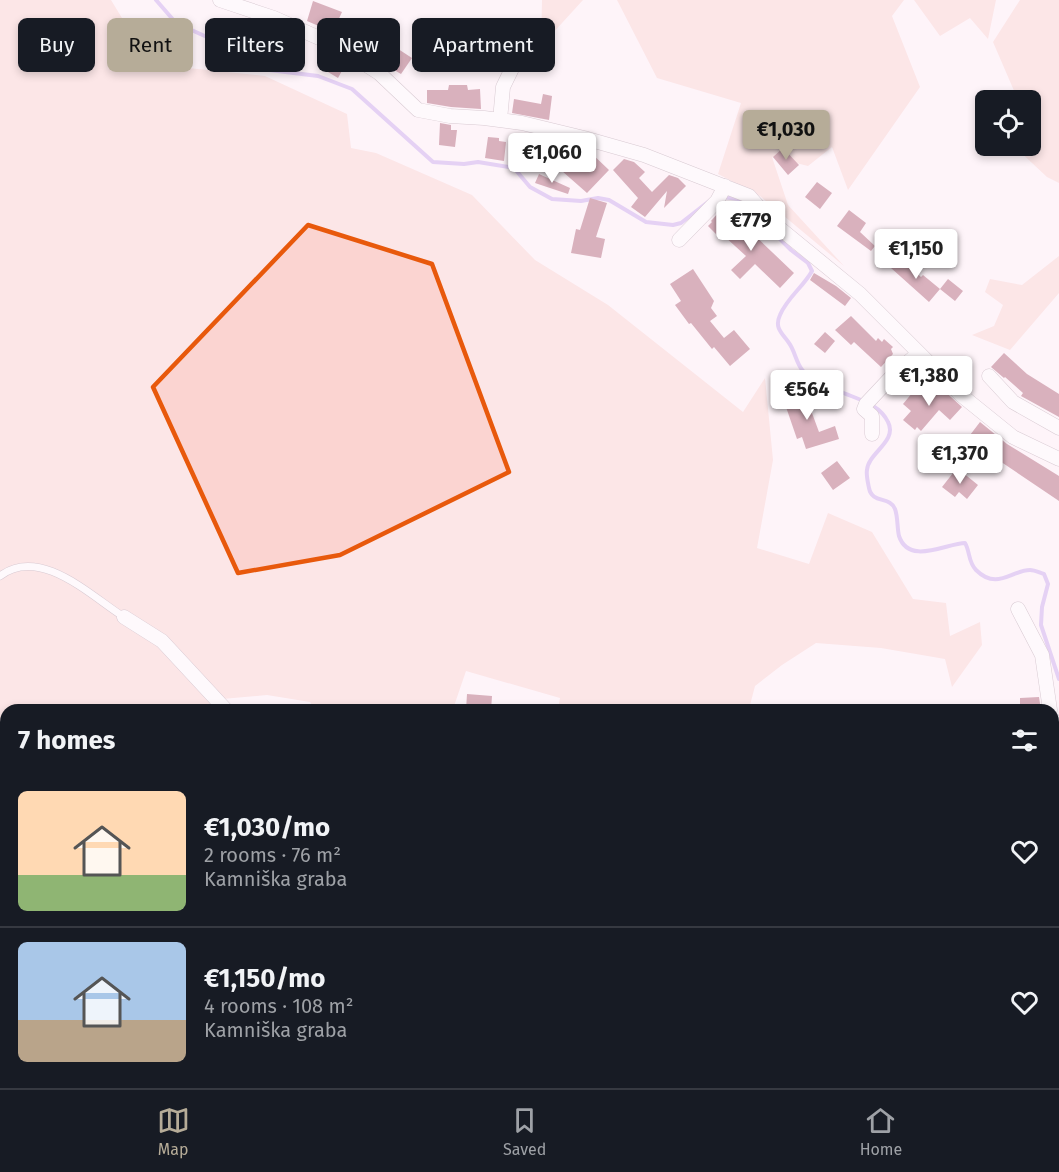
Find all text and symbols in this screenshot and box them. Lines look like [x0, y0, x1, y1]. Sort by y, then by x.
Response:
chip: Buy [18, 18, 95, 72]
chip: Rent [107, 18, 193, 72]
chip: Filters [205, 18, 305, 72]
chip: New [317, 18, 400, 72]
chip: Apartment [412, 18, 555, 72]
map controls [975, 90, 1041, 156]
button: locate [975, 90, 1041, 156]
pin: €1,030 [737, 110, 835, 161]
text: €1,030 [757, 117, 815, 141]
pin: €1,060 [503, 133, 601, 184]
text: €1,060 [522, 140, 582, 164]
pin: €779 [715, 201, 787, 252]
text: €779 [730, 208, 772, 232]
pin: €1,150 [867, 229, 965, 280]
text: €1,150 [889, 236, 944, 260]
pin: €1,380 [880, 356, 978, 407]
text: €1,380 [899, 363, 959, 387]
pin: €564 [771, 370, 843, 421]
text: €564 [784, 377, 830, 401]
pin: €1,370 [911, 434, 1009, 485]
text: €1,370 [932, 441, 988, 465]
icon: filters [1008, 724, 1041, 757]
text: 7 homes [18, 725, 115, 756]
text: €1,030/mo [204, 812, 330, 843]
icon: home [66, 815, 138, 887]
icon: heart [1008, 835, 1041, 868]
text: 2 rooms · 76 m² [204, 843, 341, 867]
text: Kamniška graba [204, 867, 347, 891]
text: €1,150/mo [204, 963, 325, 994]
icon: home [66, 966, 138, 1038]
icon: heart [1008, 986, 1041, 1019]
text: 4 rooms · 108 m² [204, 994, 353, 1018]
text: Kamniška graba [204, 1018, 347, 1042]
tab: Map [157, 1104, 190, 1159]
tab: Saved [503, 1104, 546, 1159]
tab: Home [860, 1104, 902, 1159]

